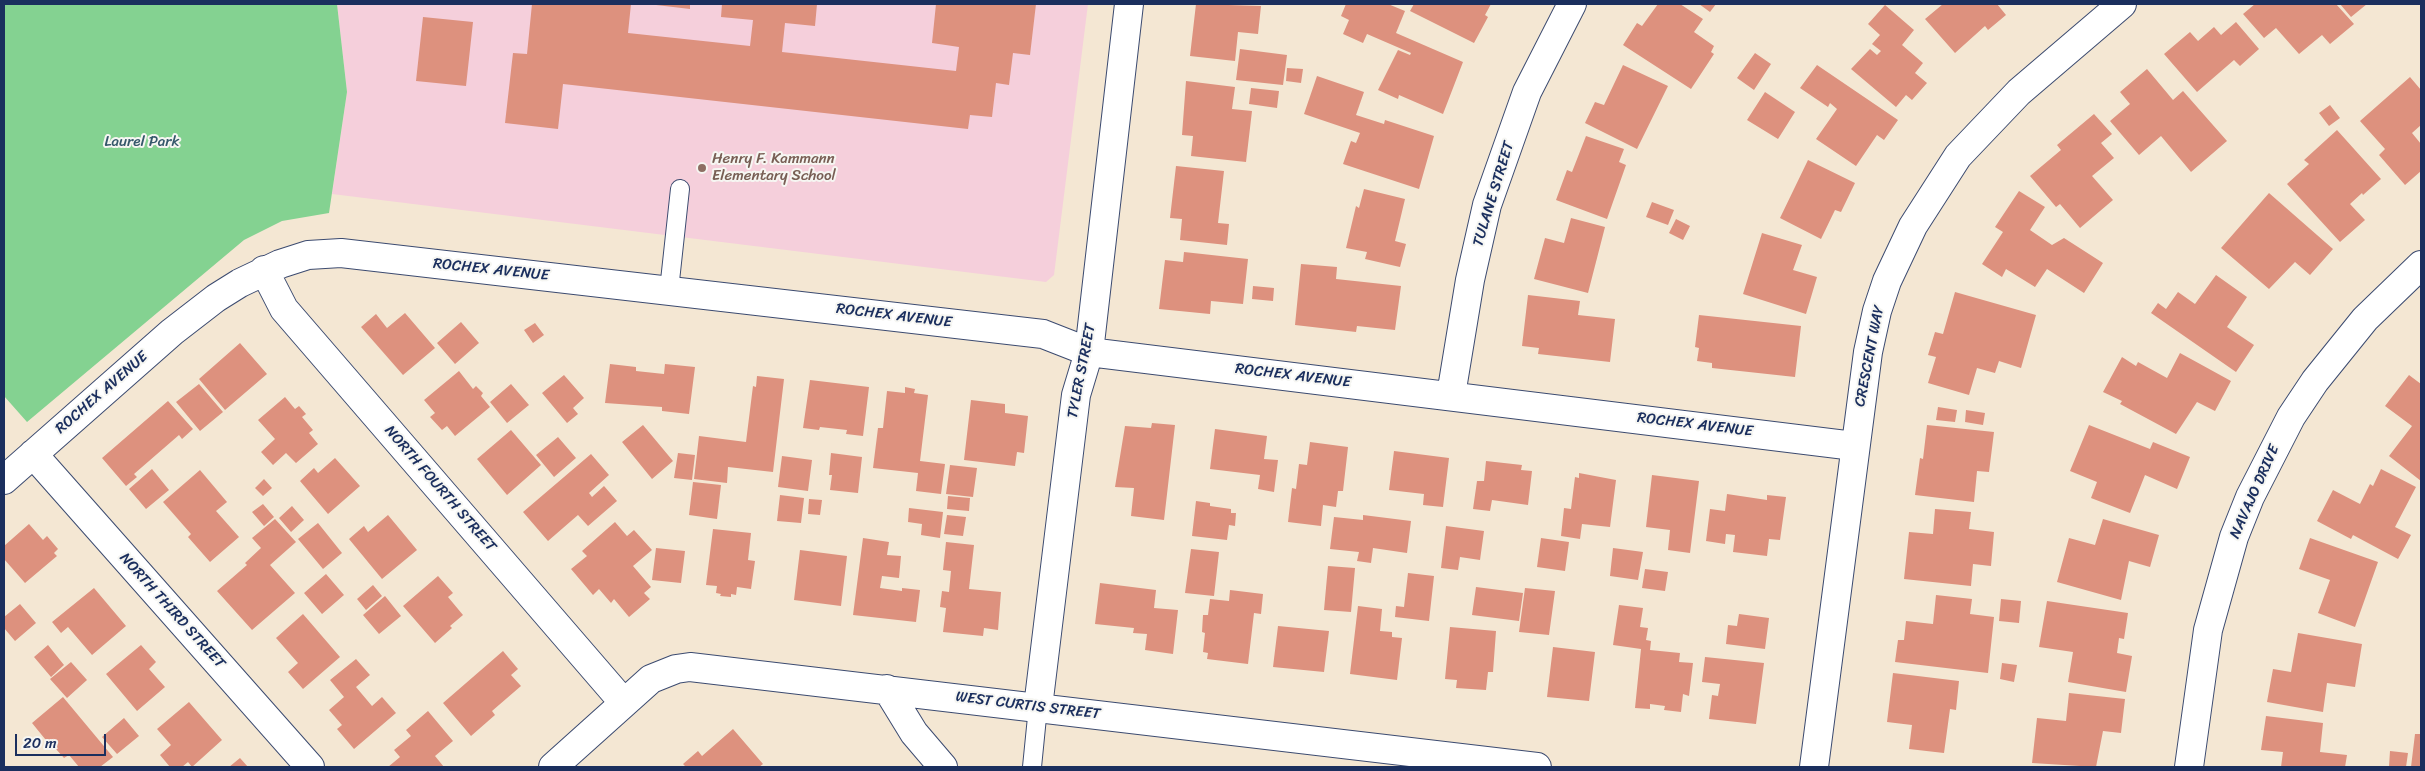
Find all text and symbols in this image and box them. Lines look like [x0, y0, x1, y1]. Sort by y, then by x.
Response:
park label: Laurel Park [105, 133, 179, 151]
street label: TULANE STREET [1469, 139, 1519, 249]
place label: Henry F. Kammann Elementary School [712, 150, 836, 185]
marker: Henry F. Kammann Elementary School [696, 162, 708, 174]
street label: ROCHEX AVENUE [432, 255, 550, 285]
street label: ROCHEX AVENUE [835, 300, 953, 332]
street label: CRESCENT WAY [1851, 304, 1889, 408]
street label: TYLER STREET [1064, 322, 1100, 420]
street label: ROCHEX AVENUE [52, 348, 152, 438]
street label: ROCHEX AVENUE [1234, 360, 1352, 392]
street label: ROCHEX AVENUE [1636, 409, 1754, 441]
street label: NORTH FOURTH STREET [380, 422, 500, 556]
street label: NAVAJO DRIVE [2226, 442, 2284, 542]
street label: NORTH THIRD STREET [115, 550, 229, 672]
street label: WEST CURTIS STREET [955, 688, 1101, 724]
scale bar [18, 724, 109, 756]
text: 20 m [23, 730, 57, 756]

